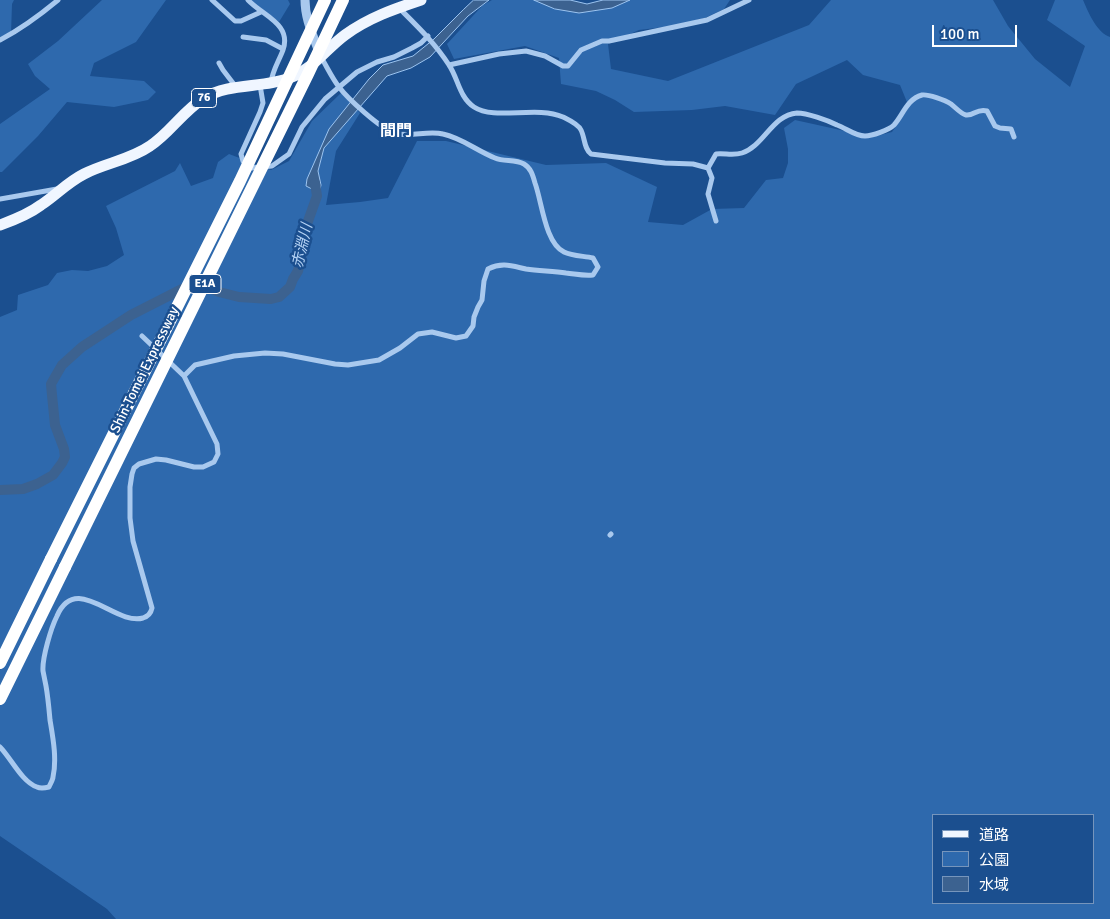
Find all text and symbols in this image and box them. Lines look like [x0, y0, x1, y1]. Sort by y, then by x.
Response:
scale bar [935, 15, 1020, 47]
text: 100 m [940, 25, 980, 43]
road number: 76 [192, 89, 216, 108]
district label: 間門 [380, 122, 412, 142]
water label: 赤淵川 [289, 222, 317, 270]
road number: E1A [189, 274, 221, 294]
street label: Shin-Tomei Expressway [107, 304, 183, 436]
legend [932, 814, 1095, 904]
text: 道路 [979, 826, 1009, 844]
text: 公園 [979, 851, 1009, 869]
text: 水域 [979, 876, 1009, 894]

